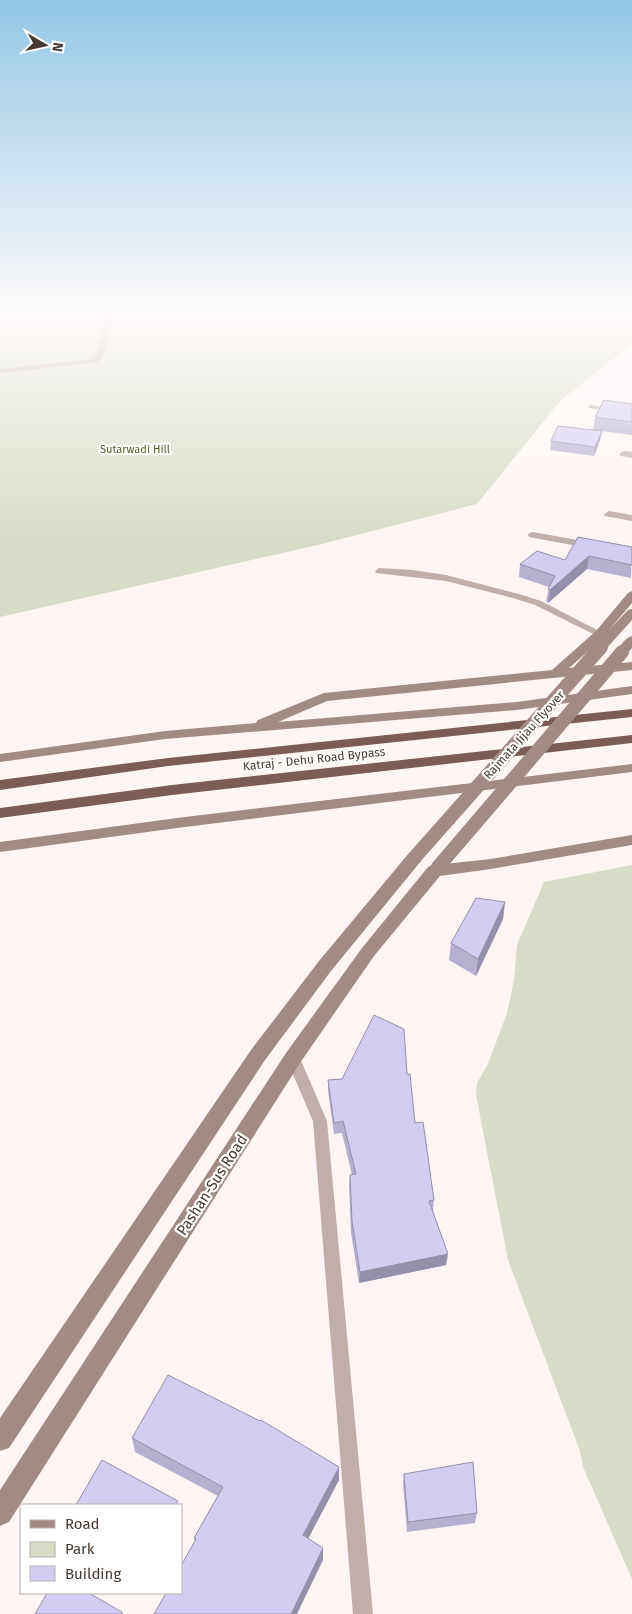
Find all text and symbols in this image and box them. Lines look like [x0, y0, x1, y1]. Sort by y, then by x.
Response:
north arrow [20, 20, 70, 70]
text: N [48, 41, 66, 53]
park label: Sutarwadi Hill [100, 443, 170, 456]
street label: Rajmata Jijau Flyover [481, 688, 568, 782]
street label: Katraj - Dehu Road Bypass [242, 745, 386, 773]
street label: Pashan-Sus Road [173, 1131, 251, 1239]
legend [20, 1504, 182, 1594]
text: Road [65, 1515, 100, 1533]
text: Park [65, 1540, 95, 1558]
text: Building [65, 1565, 121, 1583]

